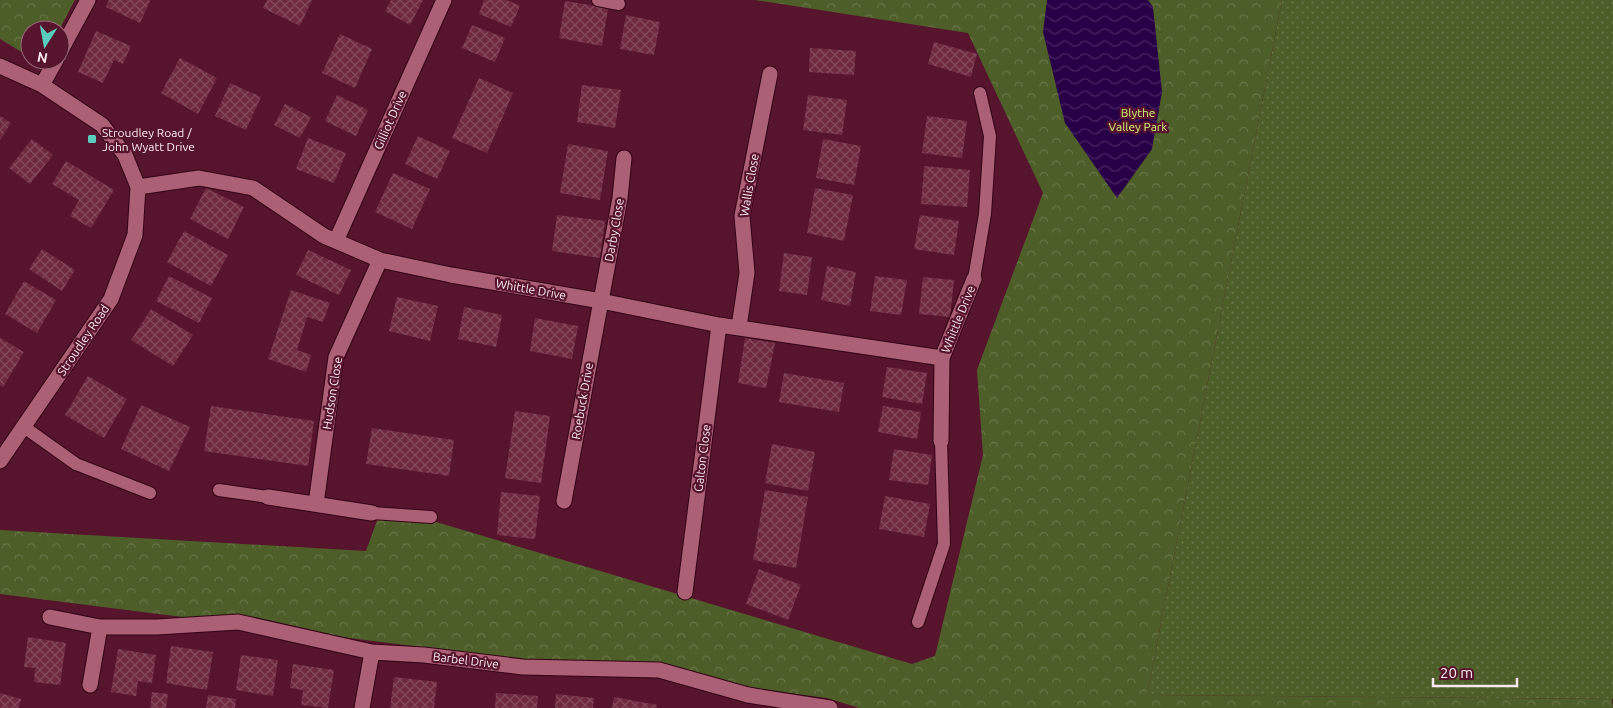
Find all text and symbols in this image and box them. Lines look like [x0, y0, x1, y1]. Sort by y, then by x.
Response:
north arrow [20, 20, 70, 70]
text: N [36, 49, 49, 67]
street label: Gilliot Drive [371, 89, 409, 151]
park label: Blythe Valley Park [1109, 106, 1167, 133]
place label: Stroudley Road / John Wyatt Drive [102, 126, 195, 153]
marker: Stroudley Road / John Wyatt Drive [86, 133, 98, 145]
street label: Wallis Close [737, 153, 761, 217]
street label: Darby Close [602, 197, 626, 263]
street label: Whittle Drive [495, 276, 567, 302]
street label: Whittle Drive [939, 284, 977, 354]
street label: Stroudley Road [55, 302, 111, 378]
street label: Hudson Close [320, 356, 344, 430]
street label: Roebuck Drive [569, 362, 595, 440]
street label: Galton Close [691, 423, 713, 493]
street label: Barbel Drive [432, 650, 500, 670]
scale bar [1433, 656, 1517, 688]
text: 20 m [1440, 664, 1473, 681]

